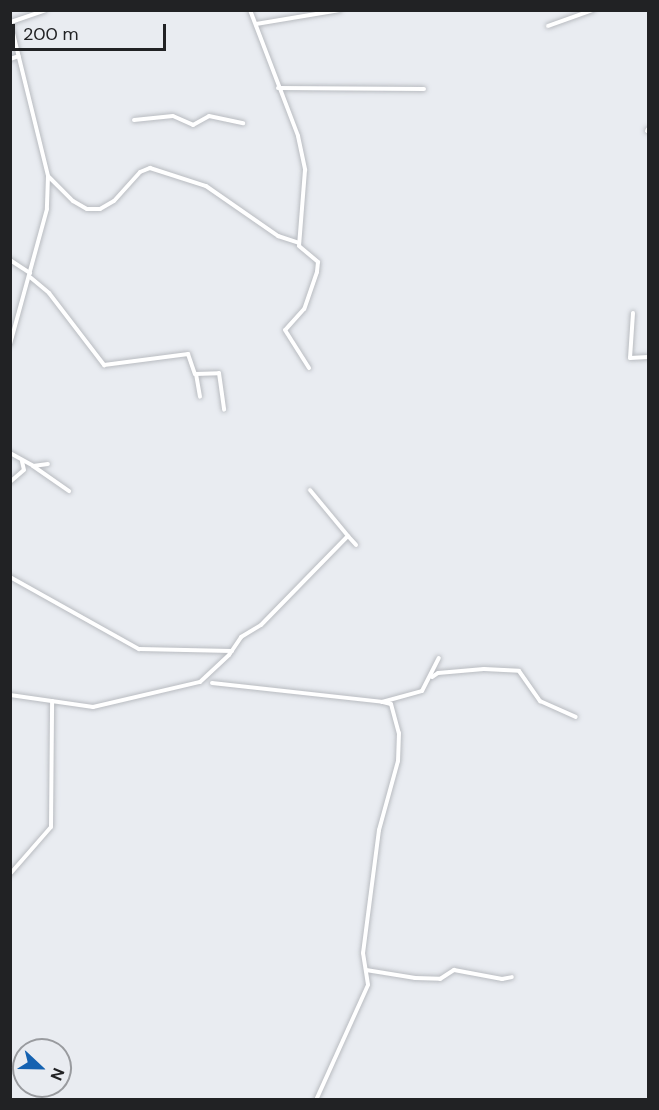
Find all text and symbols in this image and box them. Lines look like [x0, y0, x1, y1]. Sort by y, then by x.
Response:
scale bar [15, 12, 170, 50]
text: 200 m [23, 22, 79, 46]
north arrow [12, 1038, 72, 1098]
text: N [45, 1065, 69, 1084]

